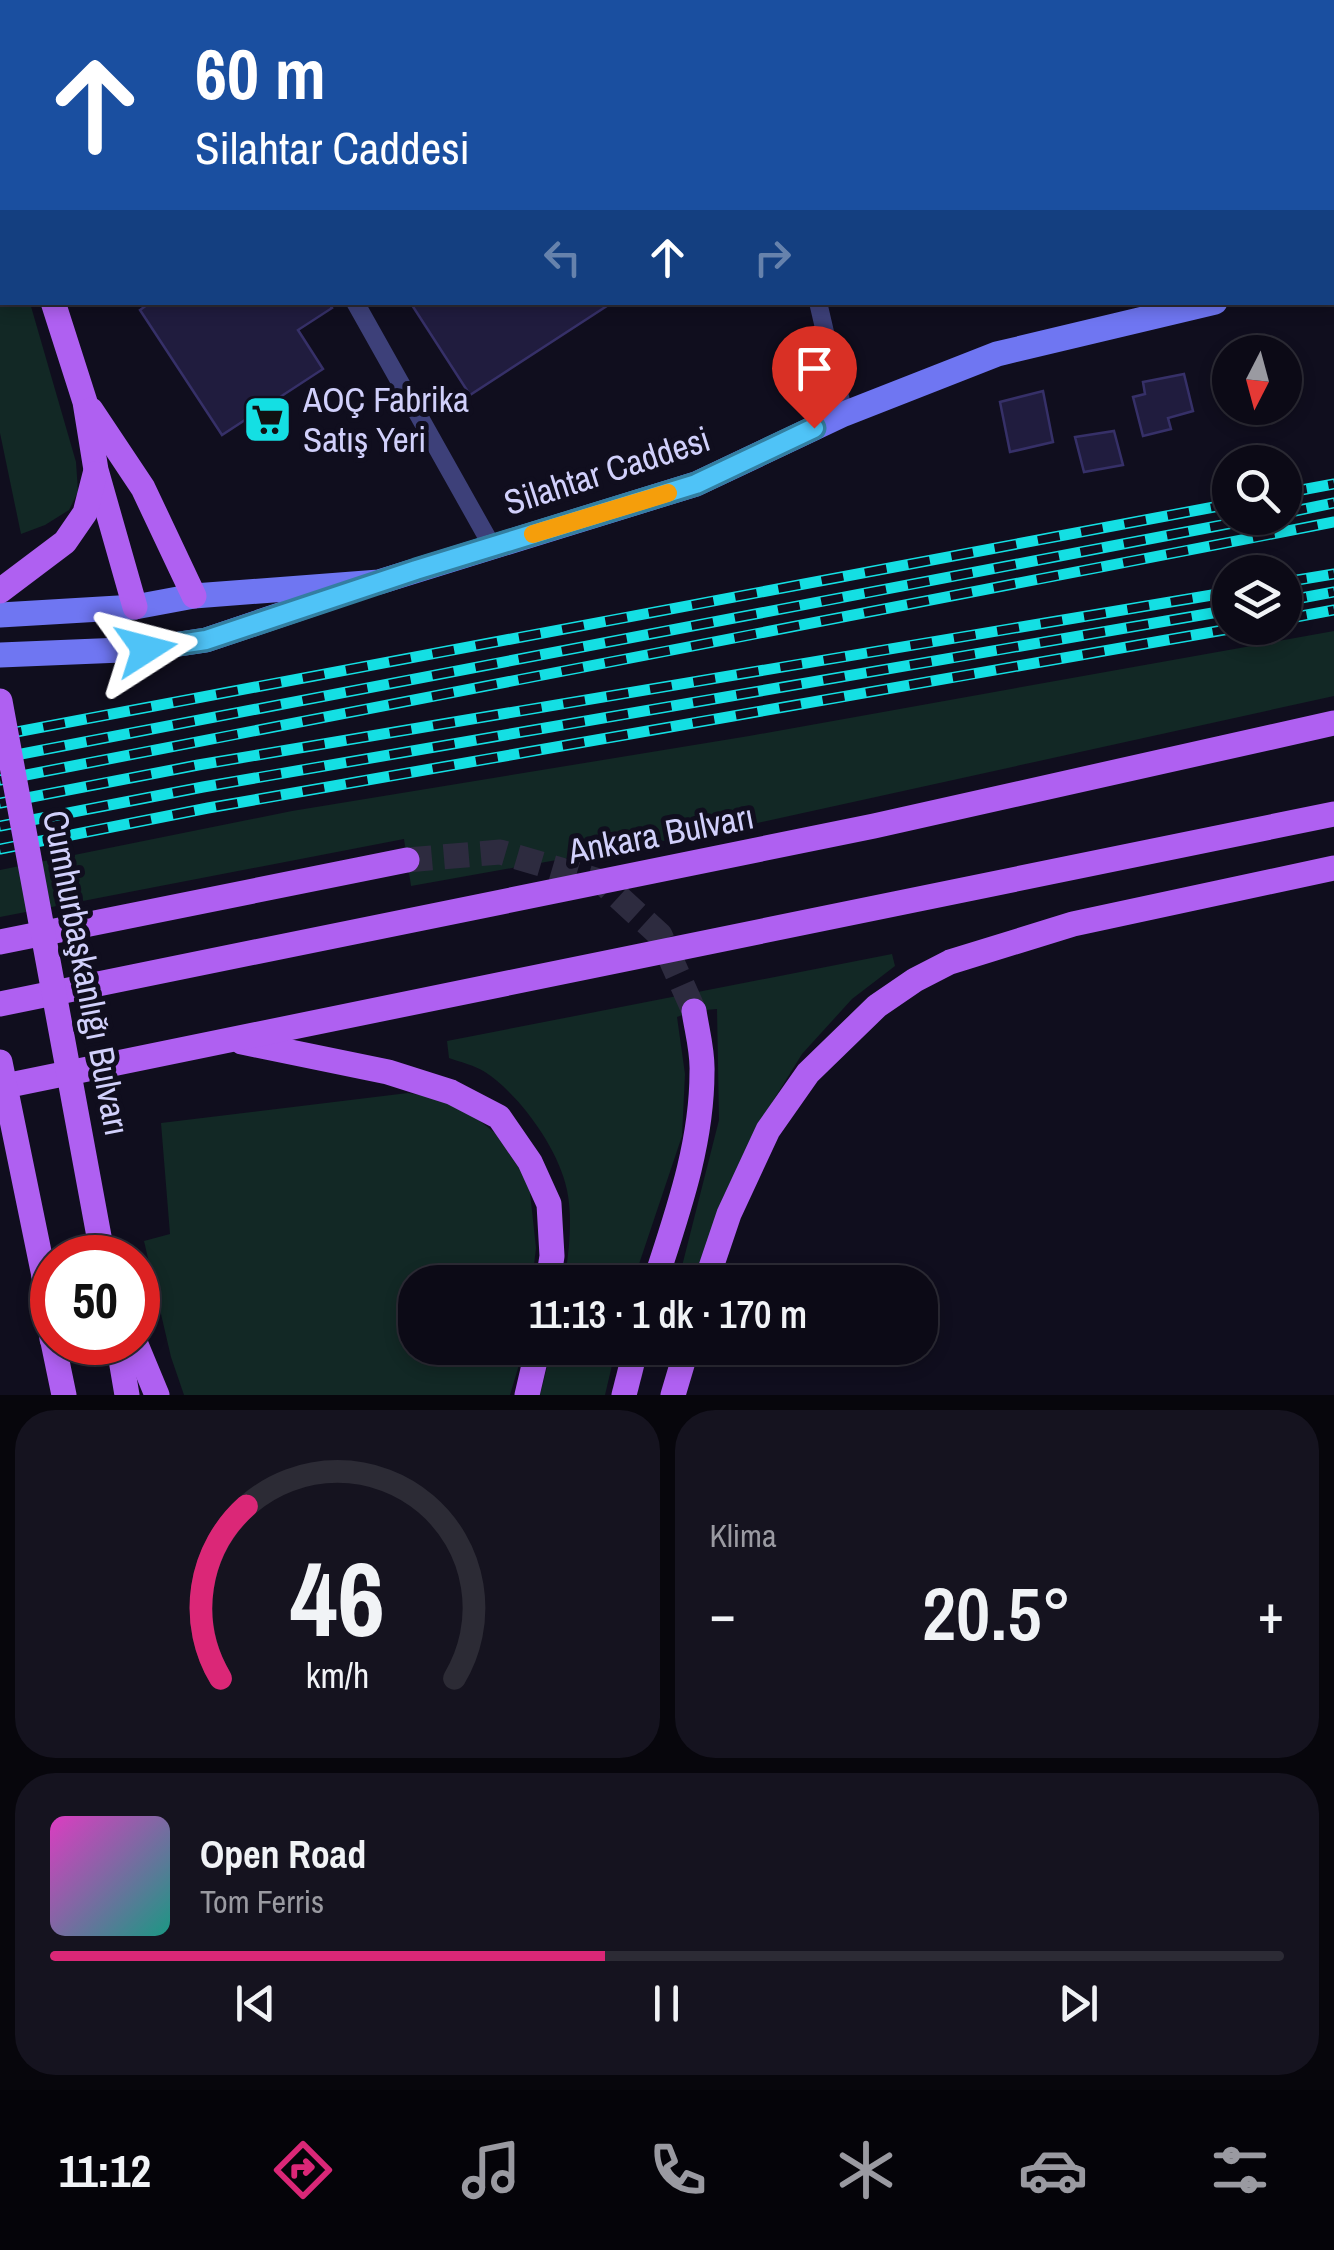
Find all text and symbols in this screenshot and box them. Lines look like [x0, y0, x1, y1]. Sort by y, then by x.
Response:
text: 60 m [195, 27, 326, 121]
icon: ahead [30, 40, 160, 170]
text: Silahtar Caddesi [195, 117, 470, 178]
icon: left [535, 230, 590, 285]
icon: ahead [640, 230, 695, 285]
icon: right [745, 230, 800, 285]
pin [772, 326, 857, 429]
north arrow [1212, 335, 1302, 425]
map controls [1212, 335, 1302, 645]
icon: arrive [787, 341, 842, 396]
place label: AOÇ Fabrika Satış Yeri [302, 376, 469, 463]
supermarket icon: AOÇ Fabrika Satış Yeri [242, 394, 294, 446]
street label: Silahtar Caddesi [498, 415, 716, 526]
button: search [1212, 445, 1302, 535]
button: layers [1212, 555, 1302, 645]
position arrow [94, 597, 198, 701]
street label: Ankara Bulvarı [563, 792, 758, 875]
street label: Cumhurbaşkanlığı Bulvarı [32, 806, 141, 1139]
speed limit sign: 50 [30, 1235, 160, 1365]
text: 11:13 · 1 dk · 170 m [529, 1289, 807, 1340]
text: Klima [710, 1514, 777, 1557]
text: 46 [290, 1528, 385, 1668]
text: 20.5° [922, 1562, 1072, 1663]
text: − [710, 1576, 736, 1650]
text: + [1258, 1576, 1284, 1650]
text: km/h [305, 1651, 369, 1699]
text: Open Road [200, 1829, 366, 1880]
text: Tom Ferris [200, 1880, 324, 1923]
icon: previous [228, 1976, 283, 2031]
icon: pause [639, 1976, 694, 2031]
icon: next [1051, 1976, 1106, 2031]
icon: directions [268, 2135, 338, 2205]
icon: music [456, 2135, 526, 2205]
icon: phone [643, 2135, 713, 2205]
icon: climate [831, 2135, 901, 2205]
icon: car [1018, 2135, 1088, 2205]
icon: filters [1205, 2135, 1275, 2205]
text: 11:12 [59, 2140, 151, 2201]

